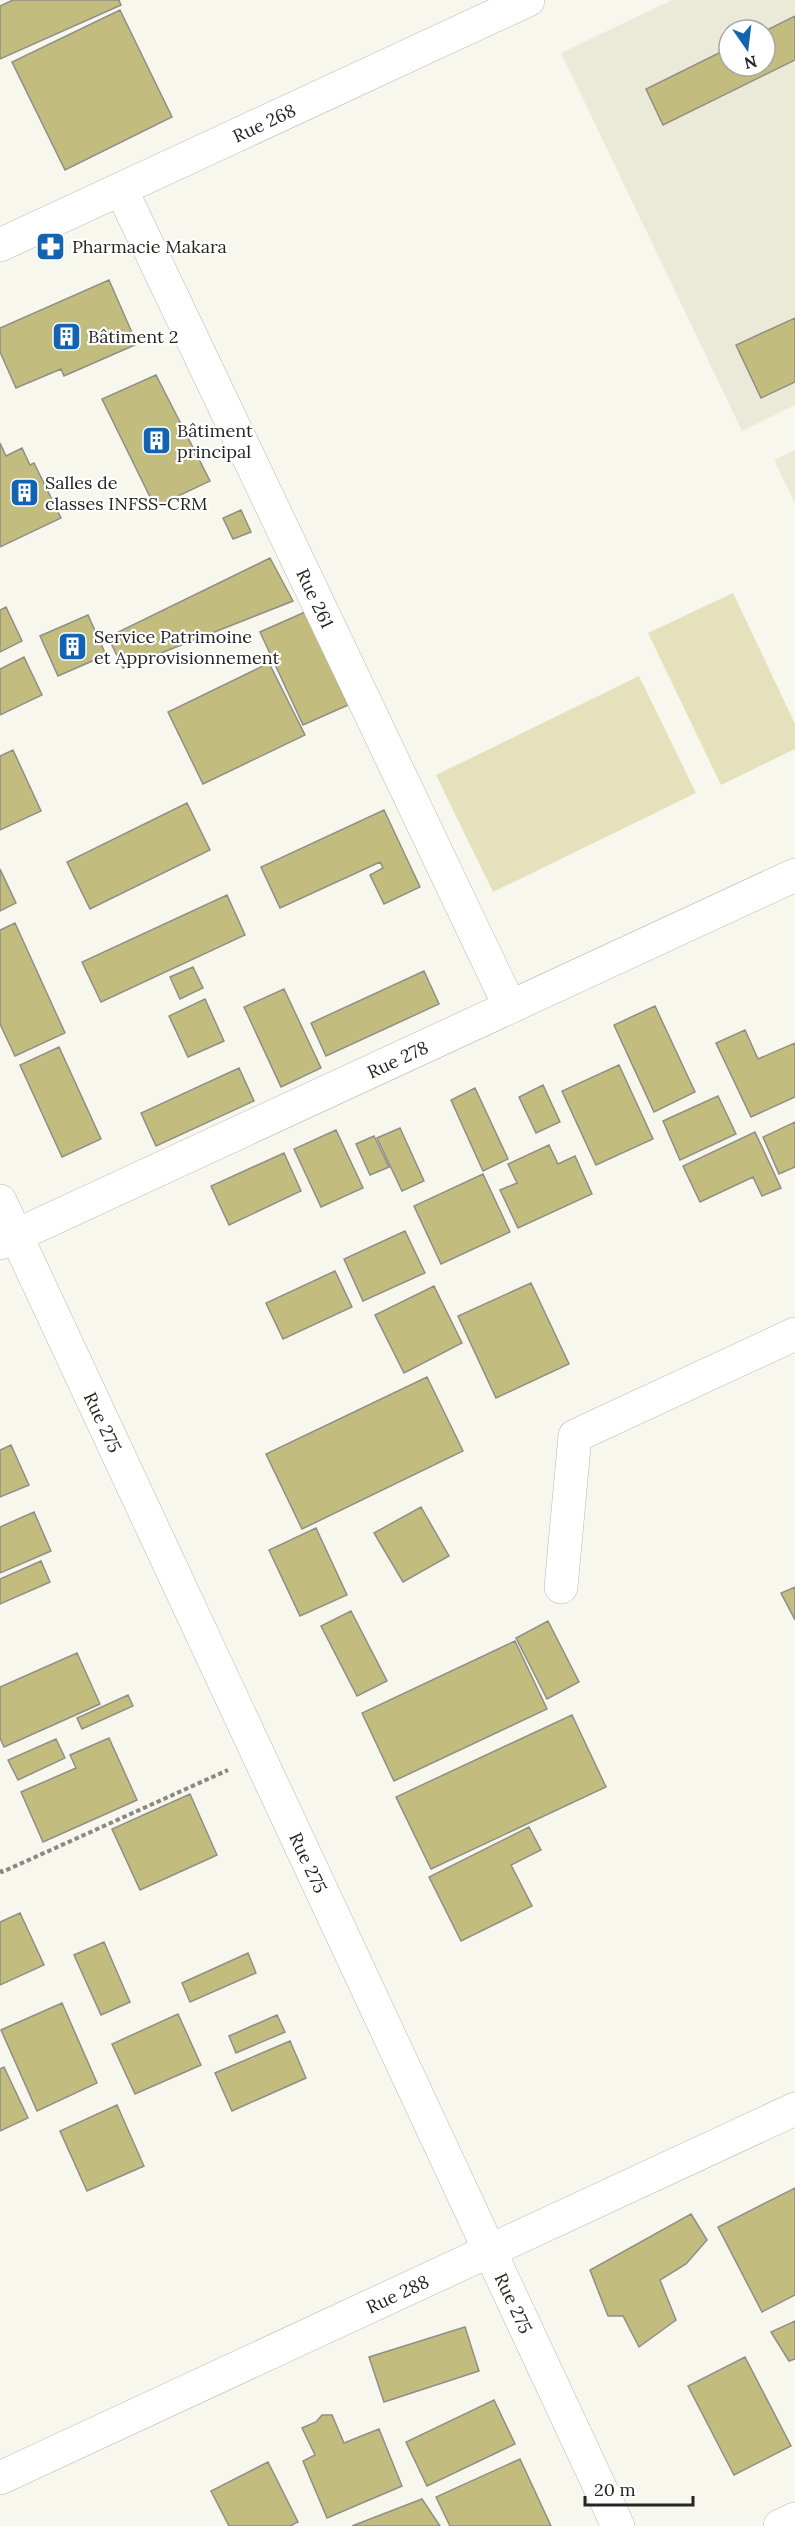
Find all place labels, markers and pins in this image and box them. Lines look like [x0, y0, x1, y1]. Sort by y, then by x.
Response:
pharmacy icon: Pharmacie Makara [35, 230, 67, 262]
place label: Pharmacie Makara [72, 235, 227, 258]
building icon: Bâtiment 2 [51, 320, 83, 352]
place label: Bâtiment 2 [88, 325, 178, 348]
place label: Bâtiment principal [177, 419, 253, 463]
building icon: Bâtiment principal [140, 424, 172, 456]
place label: Salles de classes INFSS-CRM [45, 471, 208, 515]
building icon: Salles de classes INFSS-CRM [8, 476, 40, 508]
place label: Service Patrimoine et Approvisionnement [94, 625, 279, 669]
building icon: Service Patrimoine et Approvisionnement [57, 630, 89, 662]

